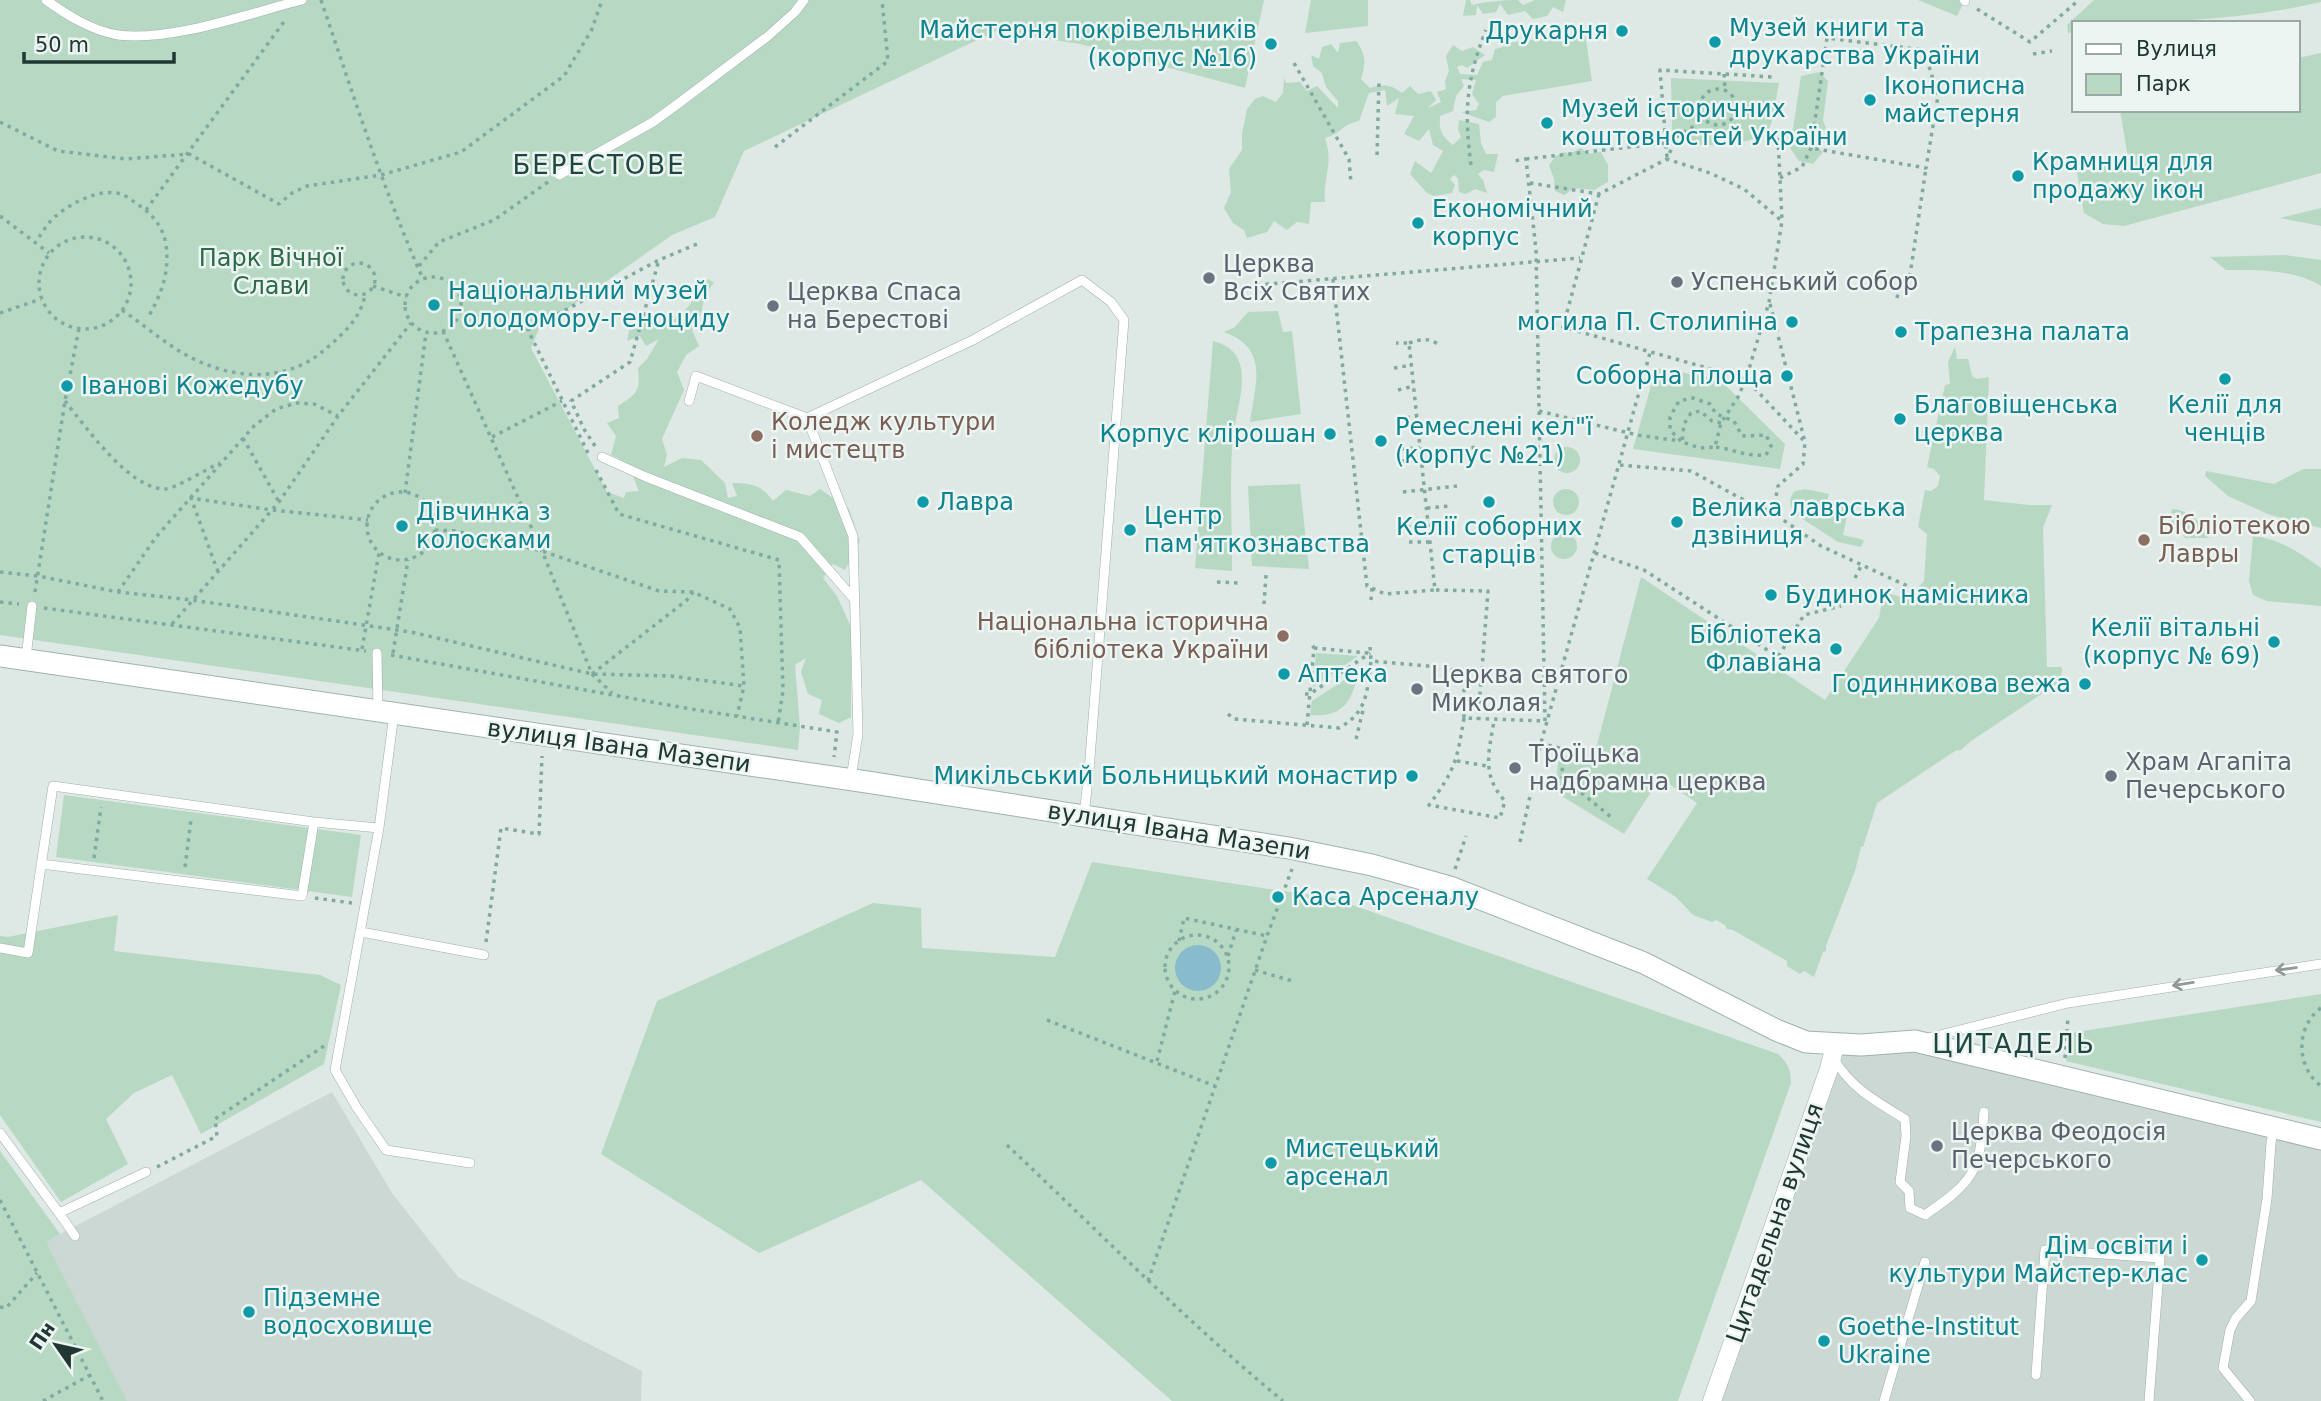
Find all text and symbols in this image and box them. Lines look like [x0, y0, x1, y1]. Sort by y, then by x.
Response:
place label: Музей книги та друкарства України [1729, 14, 1980, 70]
place label: Майстерня покрівельників (корпус №16) [919, 16, 1257, 72]
place label: Друкарня [1485, 17, 1608, 45]
scale bar [24, 21, 175, 65]
legend [2072, 21, 2300, 112]
marker: Друкарня [1614, 23, 1630, 39]
text: 50 m [35, 33, 89, 57]
marker: Музей книги та друкарства України [1707, 34, 1723, 50]
marker: Майстерня покрівельників (корпус №16) [1263, 36, 1279, 52]
text: Вулиця [2136, 37, 2217, 61]
place label: Iконописна майстерня [1884, 72, 2026, 128]
text: Парк [2136, 72, 2191, 96]
marker: Iконописна майстерня [1862, 92, 1878, 108]
place label: Музей історичних коштовностей України [1561, 95, 1848, 151]
marker: Музей історичних коштовностей України [1539, 115, 1555, 131]
place label: Крамниця для продажу ікон [2032, 148, 2213, 204]
district label: БЕРЕСТОВЕ [512, 150, 686, 180]
marker: Крамниця для продажу ікон [2010, 168, 2026, 184]
place label: Економічний корпус [1432, 195, 1593, 251]
marker: Економічний корпус [1410, 215, 1426, 231]
park label: Парк Вічної Слави [199, 244, 344, 300]
place label: Церква Всіх Святих [1223, 250, 1370, 306]
place label: Успенський собор [1691, 268, 1918, 296]
marker: Церква Всіх Святих [1201, 270, 1217, 286]
marker: Успенський собор [1669, 274, 1685, 290]
place label: Національний музей Голодомору-геноциду [448, 277, 730, 333]
place label: Церква Спаса на Берестові [787, 278, 962, 334]
marker: Національний музей Голодомору-геноциду [426, 297, 442, 313]
marker: Церква Спаса на Берестові [765, 298, 781, 314]
place label: могила П. Столипіна [1517, 308, 1778, 336]
marker: могила П. Столипіна [1784, 314, 1800, 330]
place label: Трапезна палата [1914, 318, 2130, 346]
marker: Трапезна палата [1893, 324, 1909, 340]
place label: Соборна площа [1576, 362, 1773, 390]
marker: Соборна площа [1779, 368, 1795, 384]
marker: Келії для ченців [2217, 371, 2233, 387]
place label: Іванові Кожедубу [81, 372, 304, 400]
marker: Іванові Кожедубу [59, 378, 75, 394]
place label: Благовіщенська церква [1914, 391, 2118, 447]
place label: Келії для ченців [2168, 391, 2282, 447]
place label: Коледж культури і мистецтв [771, 408, 996, 464]
marker: Благовіщенська церква [1892, 411, 1908, 427]
place label: Ремеслені кел"ї (корпус №21) [1395, 413, 1593, 469]
place label: Корпус клірошан [1100, 420, 1316, 448]
marker: Корпус клірошан [1322, 426, 1338, 442]
marker: Коледж культури і мистецтв [749, 428, 765, 444]
marker: Ремеслені кел"ї (корпус №21) [1373, 433, 1389, 449]
place label: Лавра [937, 488, 1014, 516]
marker: Лавра [915, 494, 931, 510]
marker: Келії соборних старців [1481, 494, 1497, 510]
place label: Велика лаврська дзвіниця [1691, 494, 1906, 550]
place label: Дівчинка з колосками [416, 498, 551, 554]
place label: Центр пам'яткознавства [1144, 502, 1370, 558]
place label: Бібліотекою Лавры [2158, 512, 2311, 568]
place label: Келії соборних старців [1396, 513, 1582, 569]
marker: Велика лаврська дзвіниця [1669, 514, 1685, 530]
marker: Дівчинка з колосками [394, 518, 410, 534]
marker: Центр пам'яткознавства [1122, 522, 1138, 538]
marker: Бібліотекою Лавры [2136, 532, 2152, 548]
place label: Будинок намісника [1785, 581, 2029, 609]
marker: Будинок намісника [1763, 587, 1779, 603]
place label: Національна історична бібліотека України [977, 608, 1269, 664]
place label: Келії вітальні (корпус № 69) [2083, 614, 2260, 670]
place label: Бібліотека Флавіана [1689, 621, 1822, 677]
marker: Національна історична бібліотека України [1275, 628, 1291, 644]
marker: Келії вітальні (корпус № 69) [2266, 634, 2282, 650]
marker: Бібліотека Флавіана [1828, 641, 1844, 657]
place label: Аптека [1298, 660, 1388, 688]
place label: Церква святого Миколая [1431, 661, 1628, 717]
marker: Аптека [1276, 666, 1292, 682]
place label: Годинникова вежа [1832, 670, 2071, 698]
marker: Годинникова вежа [2077, 676, 2093, 692]
marker: Церква святого Миколая [1409, 681, 1425, 697]
street label: вулиця Івана Мазепи [485, 714, 753, 778]
place label: Троїцька надбрамна церква [1528, 740, 1767, 796]
place label: Храм Агапіта Печерського [2125, 748, 2292, 804]
marker: Троїцька надбрамна церква [1507, 760, 1523, 776]
place label: Микільський Больницький монастир [933, 762, 1398, 790]
marker: Микільський Больницький монастир [1404, 768, 1420, 784]
marker: Храм Агапіта Печерського [2103, 768, 2119, 784]
street label: вулиця Івана Мазепи [1046, 796, 1312, 866]
place label: Каса Арсеналу [1292, 883, 1479, 911]
marker: Каса Арсеналу [1270, 889, 1286, 905]
one-way arrow [2275, 962, 2298, 975]
one-way arrow [2172, 978, 2195, 991]
district label: ЦИТАДЕЛЬ [1932, 1029, 2096, 1059]
street label: Цитадельна вулиця [1721, 1099, 1829, 1347]
place label: Церква Феодосія Печерського [1951, 1118, 2166, 1174]
place label: Мистецький арсенал [1285, 1135, 1439, 1191]
marker: Церква Феодосія Печерського [1929, 1138, 1945, 1154]
marker: Мистецький арсенал [1263, 1155, 1279, 1171]
place label: Дім освіти і культури Майстер-клас [1889, 1232, 2188, 1288]
marker: Дім освіти і культури Майстер-клас [2194, 1252, 2210, 1268]
place label: Підземне водосховище [263, 1284, 432, 1340]
marker: Підземне водосховище [241, 1304, 257, 1320]
north arrow [21, 1310, 91, 1380]
place label: Goethe-Institut Ukraine [1838, 1313, 2019, 1369]
text: Пн [25, 1317, 59, 1354]
marker: Goethe-Institut Ukraine [1816, 1333, 1832, 1349]

